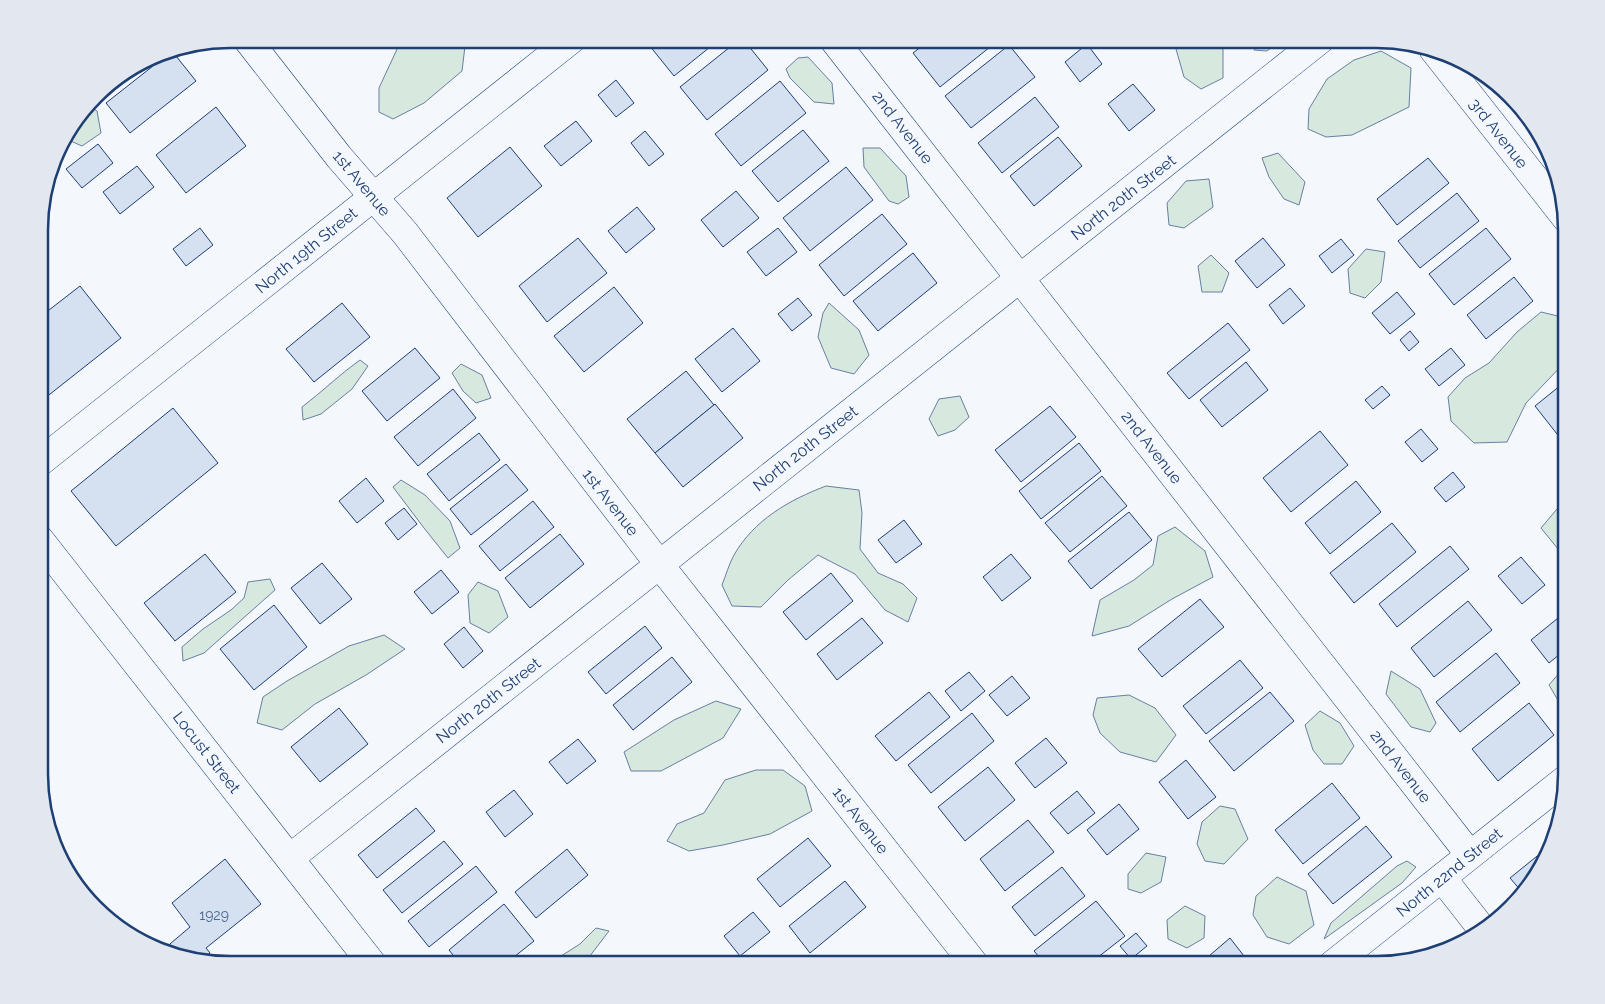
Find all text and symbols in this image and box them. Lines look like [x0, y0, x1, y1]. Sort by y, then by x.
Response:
street label: 2nd Avenue [868, 87, 937, 168]
street label: 3rd Avenue [1465, 95, 1532, 172]
street label: 1st Avenue [329, 147, 395, 220]
street label: North 20th Street [1067, 150, 1180, 244]
street label: North 19th Street [252, 203, 362, 297]
street label: North 20th Street [749, 401, 862, 495]
street label: 2nd Avenue [1117, 407, 1186, 488]
street label: 1st Avenue [579, 465, 643, 540]
street label: North 20th Street [432, 653, 545, 747]
street label: Locust Street [169, 708, 245, 797]
street label: 2nd Avenue [1366, 726, 1435, 807]
street label: 1st Avenue [829, 783, 893, 858]
street label: North 22nd Street [1393, 824, 1507, 921]
house number: 1929 [199, 907, 229, 923]

